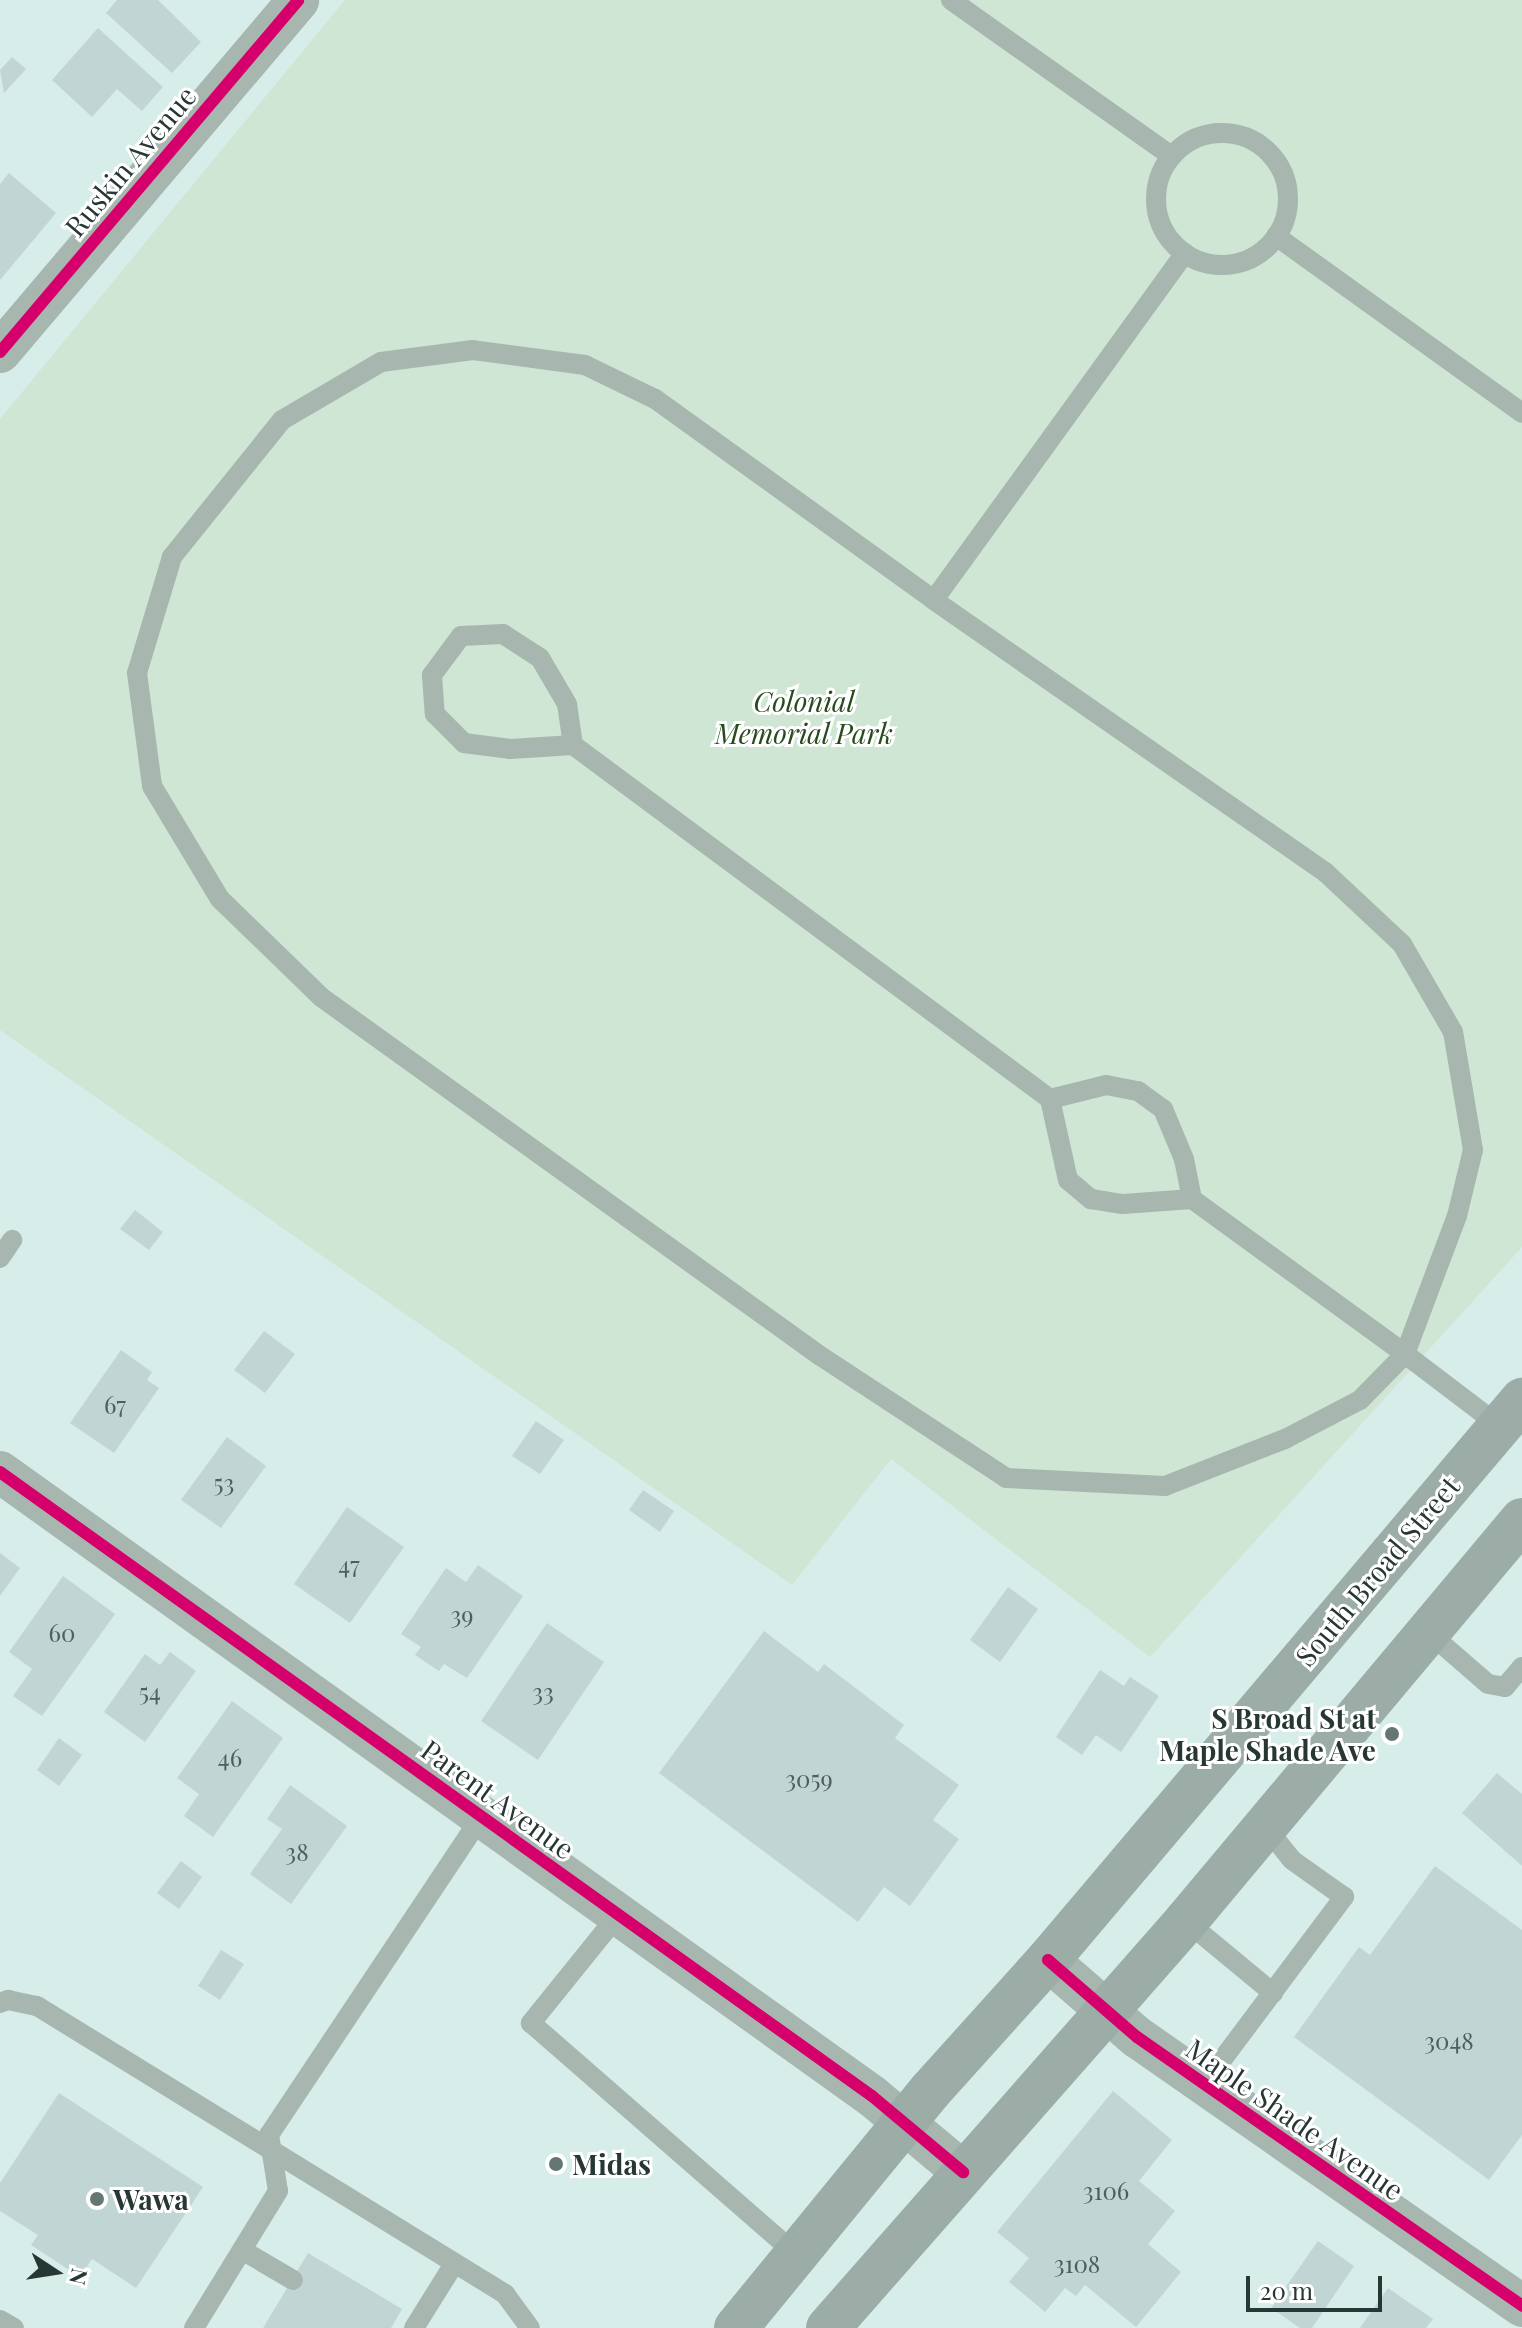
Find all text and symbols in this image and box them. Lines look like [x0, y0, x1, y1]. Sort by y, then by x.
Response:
street label: Ruskin Avenue [57, 79, 203, 243]
park label: Colonial Memorial Park [715, 684, 893, 750]
house number: 67 [104, 1391, 126, 1419]
house number: 53 [214, 1469, 234, 1497]
street label: South Broad Street [1288, 1469, 1466, 1673]
house number: 47 [338, 1551, 360, 1579]
house number: 39 [450, 1601, 474, 1629]
house number: 60 [49, 1619, 75, 1647]
house number: 54 [139, 1678, 161, 1706]
house number: 33 [532, 1678, 554, 1706]
place label: S Broad St at Maple Shade Ave [1158, 1701, 1376, 1767]
marker: S Broad St at Maple Shade Ave [1383, 1725, 1401, 1743]
street label: Parent Avenue [414, 1732, 582, 1866]
house number: 46 [218, 1744, 242, 1772]
house number: 3059 [785, 1765, 833, 1793]
house number: 38 [285, 1838, 309, 1866]
house number: 3048 [1424, 2027, 1474, 2055]
street label: Maple Shade Avenue [1179, 2031, 1411, 2207]
place label: Midas [572, 2147, 651, 2181]
marker: Midas [547, 2155, 565, 2173]
house number: 3106 [1083, 2177, 1129, 2205]
place label: Wawa [113, 2182, 189, 2216]
marker: Wawa [88, 2190, 106, 2208]
north arrow [16, 2232, 96, 2312]
house number: 3108 [1054, 2250, 1100, 2278]
scale bar [1250, 2260, 1386, 2310]
text: N [63, 2266, 96, 2288]
text: 20 m [1260, 2274, 1313, 2306]

